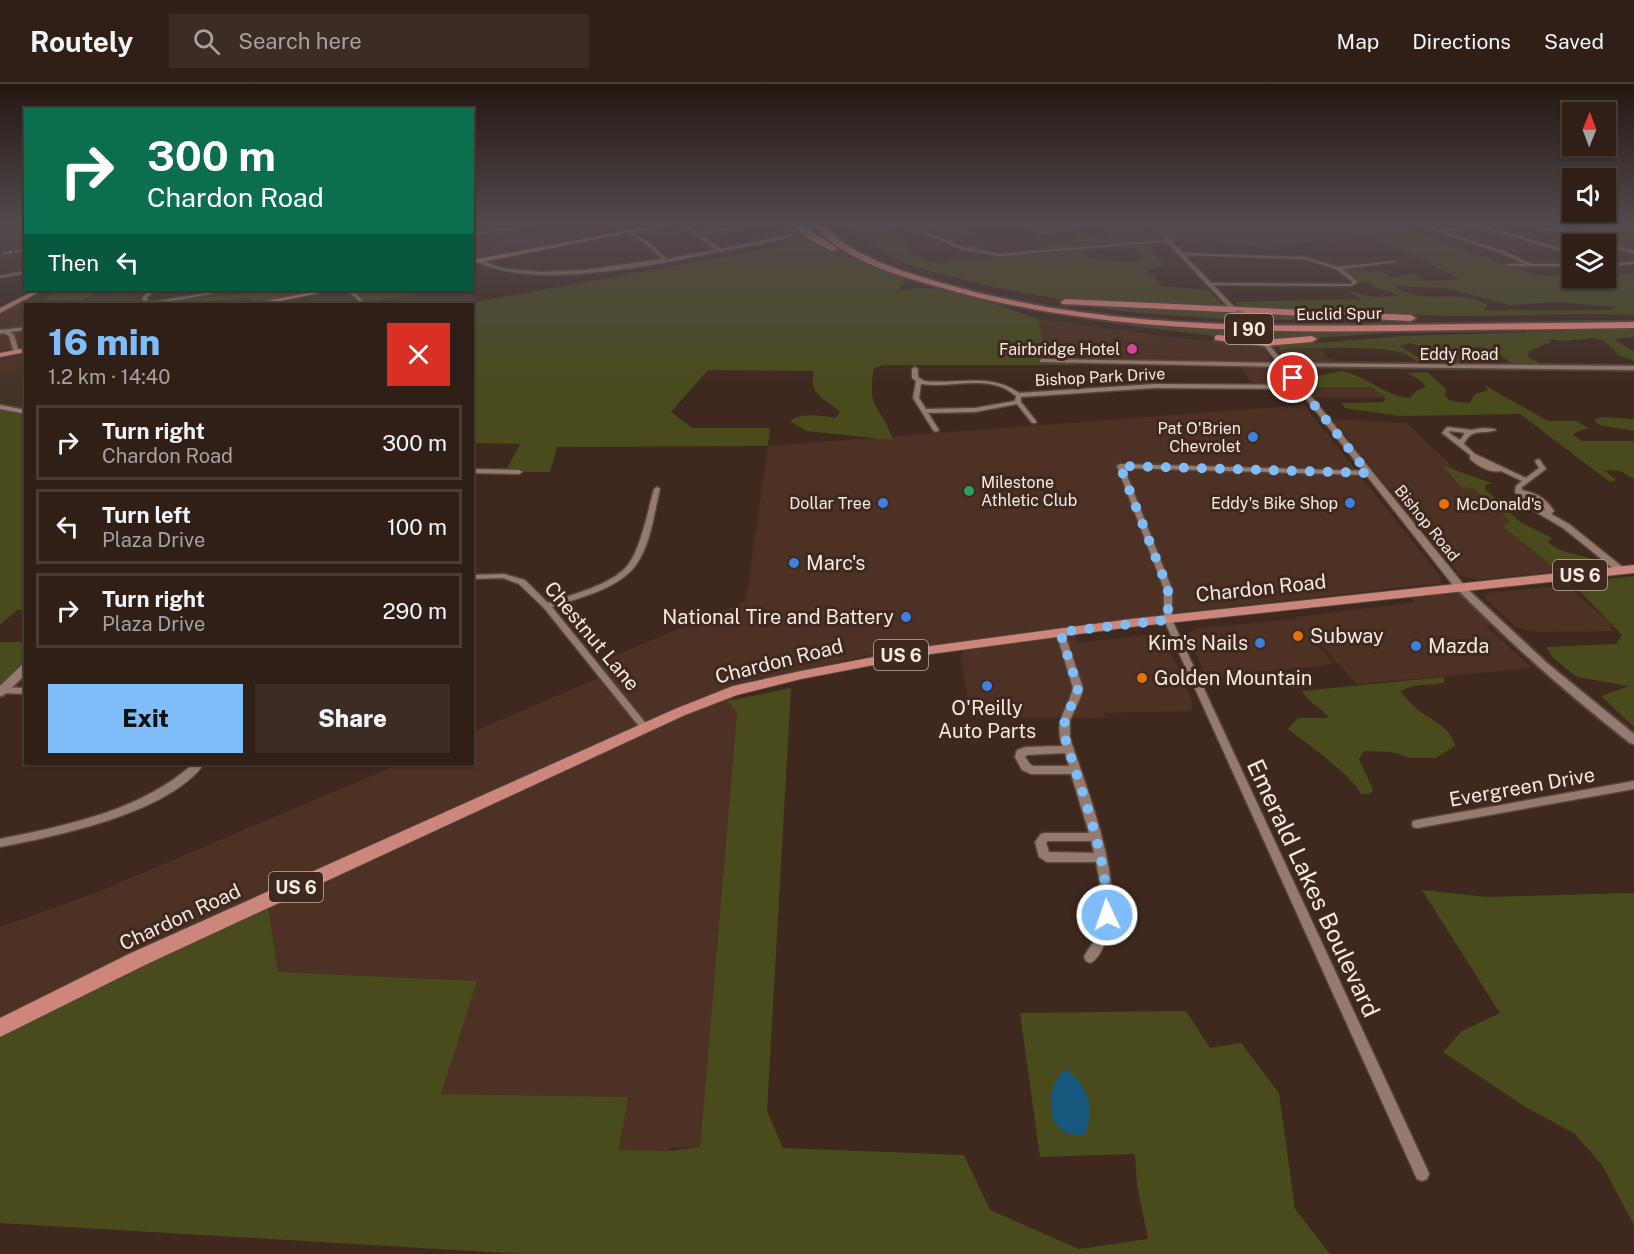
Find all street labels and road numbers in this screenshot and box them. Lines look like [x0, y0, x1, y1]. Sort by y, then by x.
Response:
street label: Euclid Spur [1296, 304, 1382, 324]
road number: I 90 [1225, 314, 1273, 344]
street label: Eddy Road [1419, 345, 1499, 364]
street label: Bishop Park Drive [1034, 364, 1166, 390]
street label: Bishop Road [1391, 481, 1463, 565]
road number: US 6 [1553, 560, 1607, 590]
street label: Chardon Road [1195, 569, 1327, 607]
street label: Chestnut Lane [539, 577, 645, 695]
street label: Chardon Road [713, 634, 845, 688]
road number: US 6 [874, 640, 928, 670]
street label: Emerald Lakes Boulevard [1242, 755, 1386, 1021]
street label: Evergreen Drive [1447, 762, 1597, 812]
road number: US 6 [269, 872, 323, 902]
street label: Chardon Road [116, 878, 244, 956]

